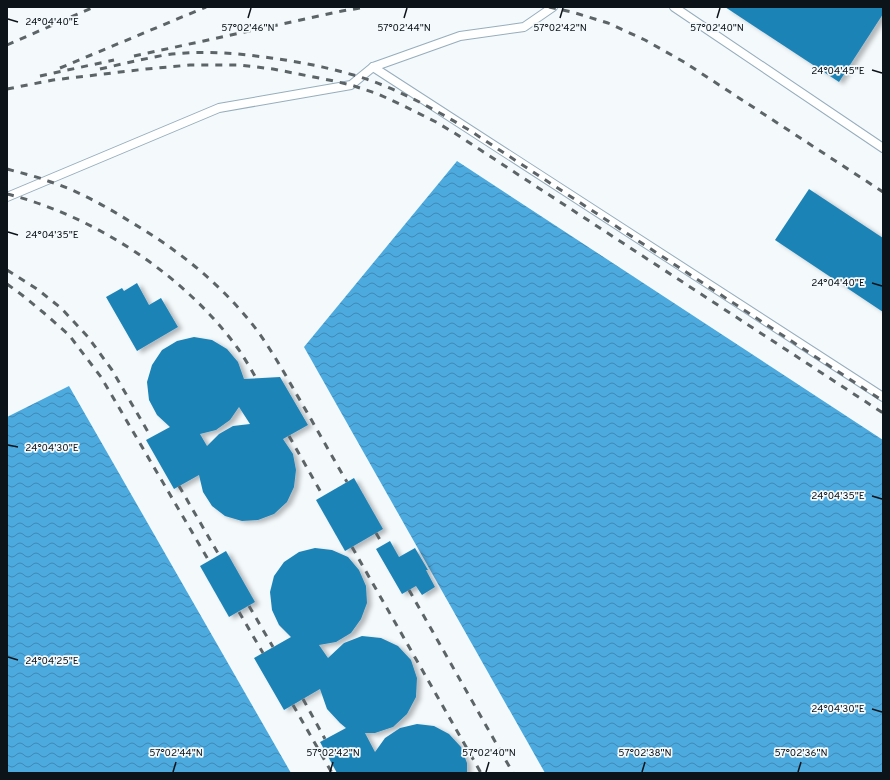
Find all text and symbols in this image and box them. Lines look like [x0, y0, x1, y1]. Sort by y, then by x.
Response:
text: 24°04'40"E [25, 16, 79, 29]
text: 57°02'46"N [221, 22, 275, 35]
text: 57°02'44"N [377, 22, 431, 35]
text: 57°02'42"N [533, 22, 587, 35]
text: 57°02'40"N [690, 22, 744, 35]
text: 24°04'45"E [811, 65, 865, 78]
text: 24°04'35"E [25, 229, 79, 242]
text: 24°04'40"E [811, 277, 865, 290]
text: 24°04'30"E [25, 442, 79, 455]
text: 24°04'35"E [811, 490, 865, 503]
text: 24°04'25"E [25, 655, 79, 668]
text: 24°04'30"E [811, 703, 865, 716]
text: 57°02'44"N [149, 747, 203, 760]
text: 57°02'42"N [306, 747, 360, 760]
text: 57°02'40"N [462, 747, 516, 760]
text: 57°02'38"N [618, 747, 672, 760]
text: 57°02'36"N [774, 747, 828, 760]

